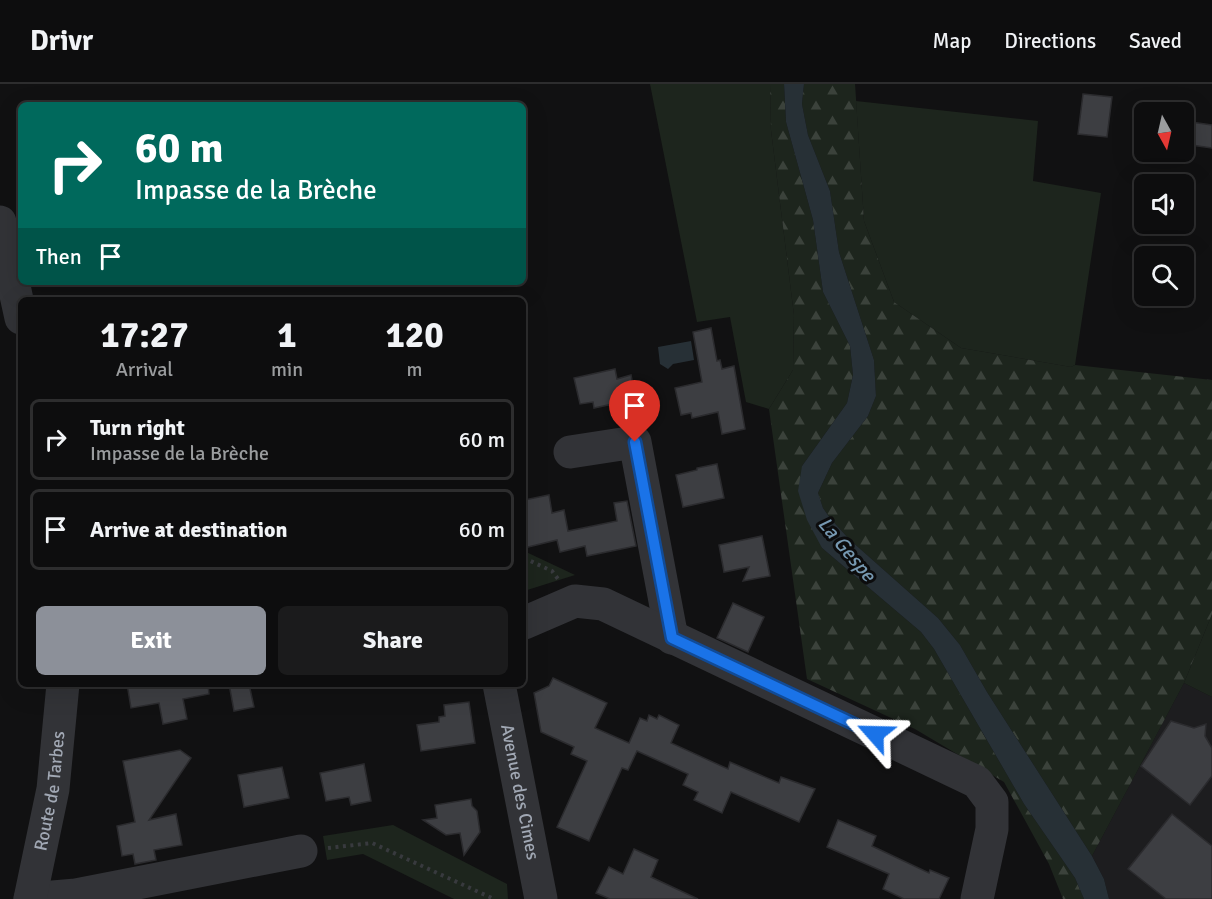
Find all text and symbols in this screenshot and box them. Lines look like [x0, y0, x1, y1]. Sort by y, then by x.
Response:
text: Drivr [30, 24, 93, 58]
text: Map [933, 28, 971, 54]
text: Directions [1004, 28, 1096, 54]
text: Saved [1129, 28, 1182, 54]
north arrow [1134, 102, 1194, 162]
map controls [1134, 102, 1194, 306]
text: 60 m [135, 123, 224, 174]
icon: right [36, 126, 114, 204]
text: Impasse de la Brèche [135, 174, 377, 207]
button: sound [1134, 174, 1194, 234]
icon: arrive [94, 240, 127, 273]
text: Then [36, 243, 82, 270]
button: search [1134, 246, 1194, 306]
text: 17:27 [100, 313, 189, 358]
text: 1 [277, 313, 297, 358]
text: 120 [385, 313, 444, 358]
text: Arrival [116, 357, 173, 382]
text: min [271, 357, 303, 382]
text: m [407, 357, 423, 382]
pin [609, 380, 660, 442]
icon: arrive [618, 389, 651, 422]
text: Turn right [90, 414, 185, 441]
icon: right [39, 423, 72, 456]
text: 60 m [459, 426, 505, 453]
text: Impasse de la Brèche [90, 441, 269, 466]
water label: La Gespe [812, 512, 882, 588]
icon: arrive [39, 513, 72, 546]
text: Arrive at destination [90, 516, 287, 543]
text: 60 m [459, 516, 505, 543]
button: Exit [36, 606, 266, 675]
button: Share [278, 606, 508, 675]
position arrow [843, 702, 907, 766]
street label: Avenue des Cimes [496, 722, 544, 862]
street label: Route de Tarbes [29, 730, 69, 853]

